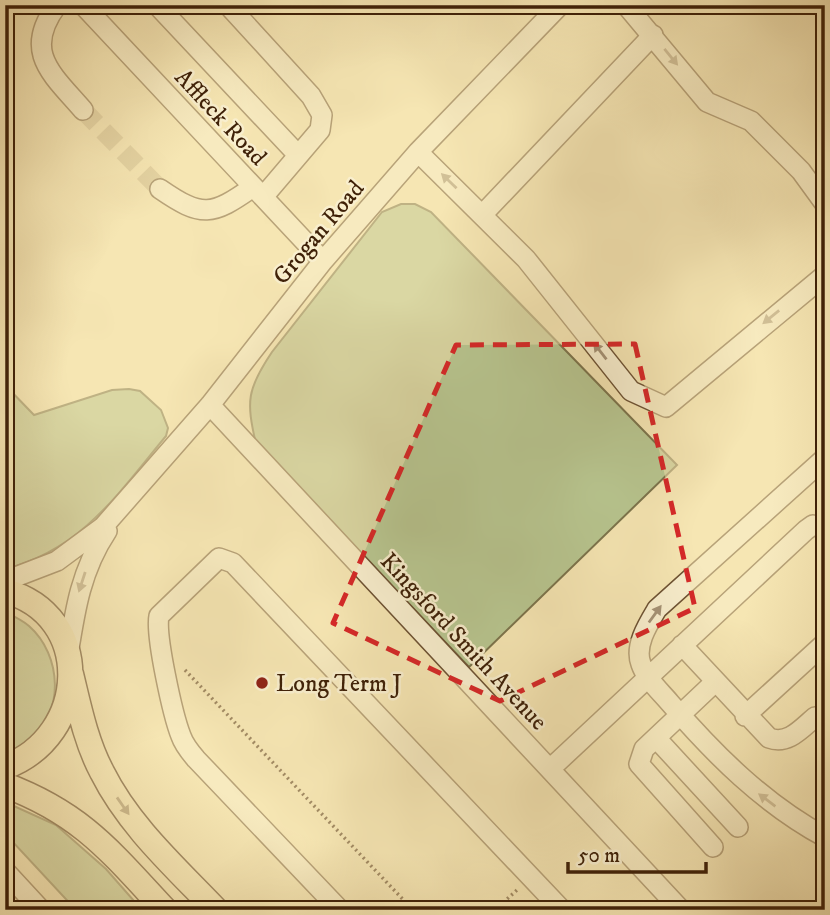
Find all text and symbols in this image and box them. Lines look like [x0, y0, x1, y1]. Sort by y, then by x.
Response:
one-way arrow [663, 48, 678, 65]
street label: Affleck Road [168, 63, 273, 172]
one-way arrow [441, 173, 458, 189]
street label: Grogan Road [267, 174, 371, 291]
one-way arrow [763, 310, 781, 325]
one-way arrow [592, 342, 607, 360]
street label: Kingsford Smith Avenue [373, 547, 553, 737]
one-way arrow [77, 572, 87, 593]
one-way arrow [648, 604, 662, 623]
place label: Long Term J [276, 669, 402, 699]
marker: Long Term J [254, 675, 270, 691]
one-way arrow [759, 793, 777, 808]
one-way arrow [116, 797, 130, 815]
scale bar [568, 831, 706, 875]
text: 50 m [578, 843, 620, 869]

